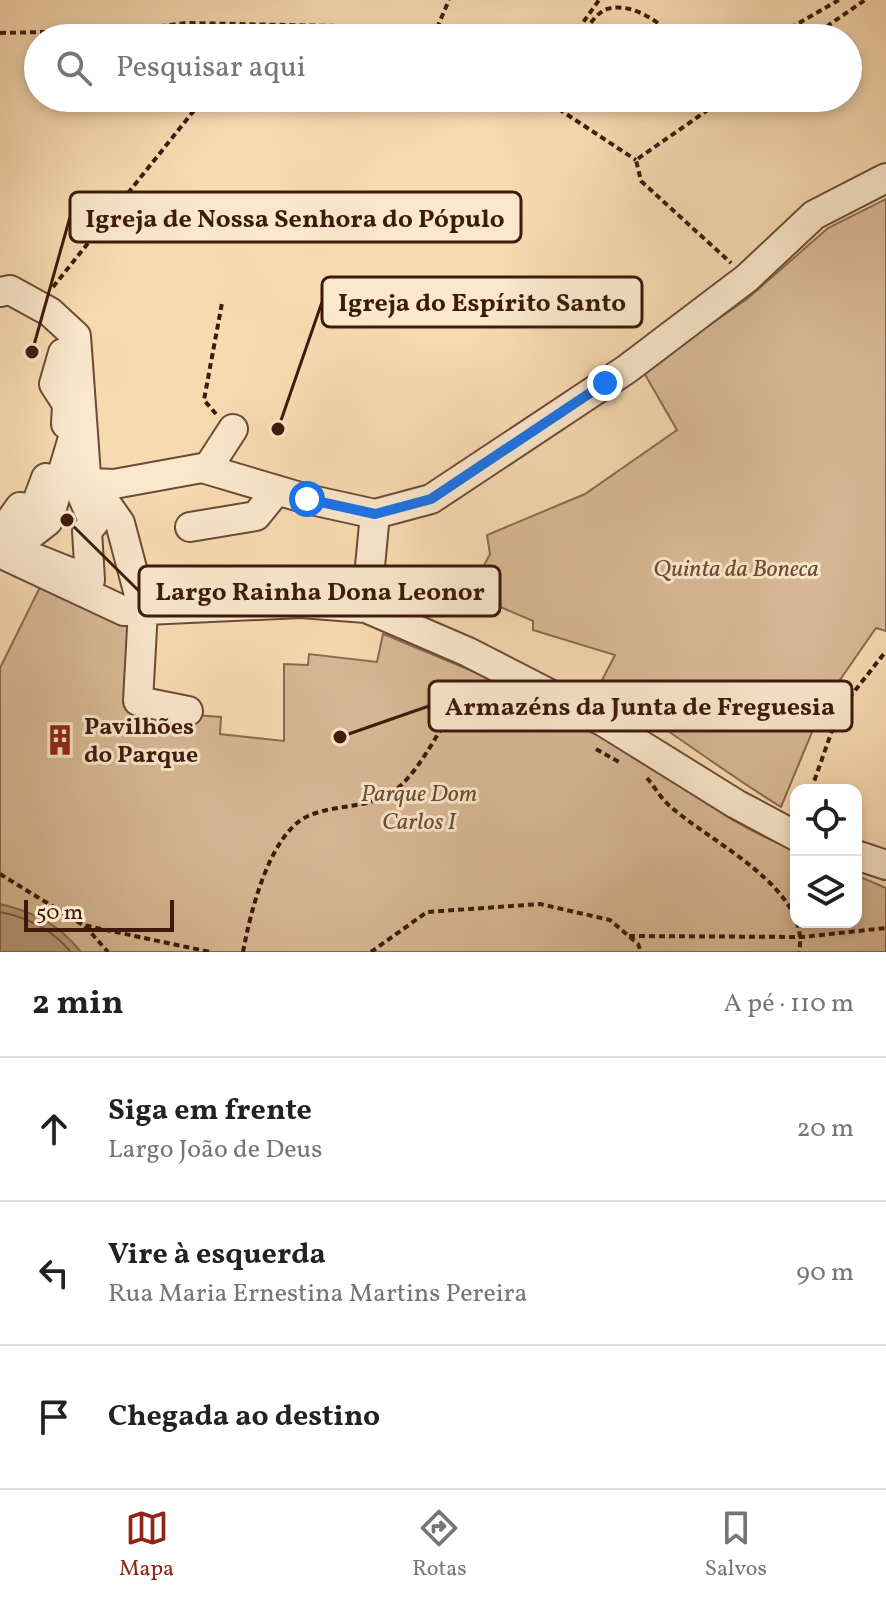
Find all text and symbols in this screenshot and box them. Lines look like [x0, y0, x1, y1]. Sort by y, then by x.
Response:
search box [24, 24, 862, 112]
icon: search [52, 46, 96, 90]
text: Pesquisar aqui [116, 47, 306, 89]
callout: Igreja de Nossa Senhora do Pópulo [70, 192, 521, 242]
text: Igreja de Nossa Senhora do Pópulo [85, 202, 505, 238]
callout: Igreja do Espírito Santo [322, 277, 642, 327]
text: Igreja do Espírito Santo [338, 286, 626, 322]
route end [587, 365, 623, 401]
route start [289, 481, 325, 517]
park label: Quinta da Boneca [653, 553, 819, 587]
callout: Largo Rainha Dona Leonor [139, 566, 500, 616]
text: Largo Rainha Dona Leonor [155, 575, 485, 611]
callout: Armazéns da Junta de Freguesia [429, 681, 852, 731]
text: Armazéns da Junta de Freguesia [445, 690, 835, 726]
place label: Pavilhões do Parque [84, 711, 198, 773]
building icon: Pavilhões do Parque [43, 723, 77, 757]
park label: Parque Dom Carlos I [361, 778, 477, 840]
map controls [790, 784, 862, 928]
button: locate [790, 784, 862, 856]
button: layers [790, 856, 862, 928]
scale bar [24, 896, 174, 932]
text: 50 m [36, 898, 83, 929]
text: 2 min [32, 981, 124, 1028]
text: A pé · 110 m [724, 986, 854, 1022]
text: Siga em frente [108, 1090, 312, 1132]
icon: ahead [32, 1107, 76, 1151]
text: 20 m [796, 1111, 854, 1147]
text: Largo João de Deus [108, 1132, 322, 1168]
text: Vire à esquerda [108, 1234, 326, 1276]
icon: left [32, 1251, 76, 1295]
text: 90 m [796, 1255, 854, 1291]
text: Rua Maria Ernestina Martins Pereira [108, 1276, 527, 1312]
icon: arrive [32, 1395, 76, 1439]
text: Chegada ao destino [108, 1396, 380, 1438]
tab: Mapa [119, 1506, 174, 1585]
tab: Rotas [412, 1506, 467, 1585]
tab: Salvos [705, 1506, 767, 1585]

